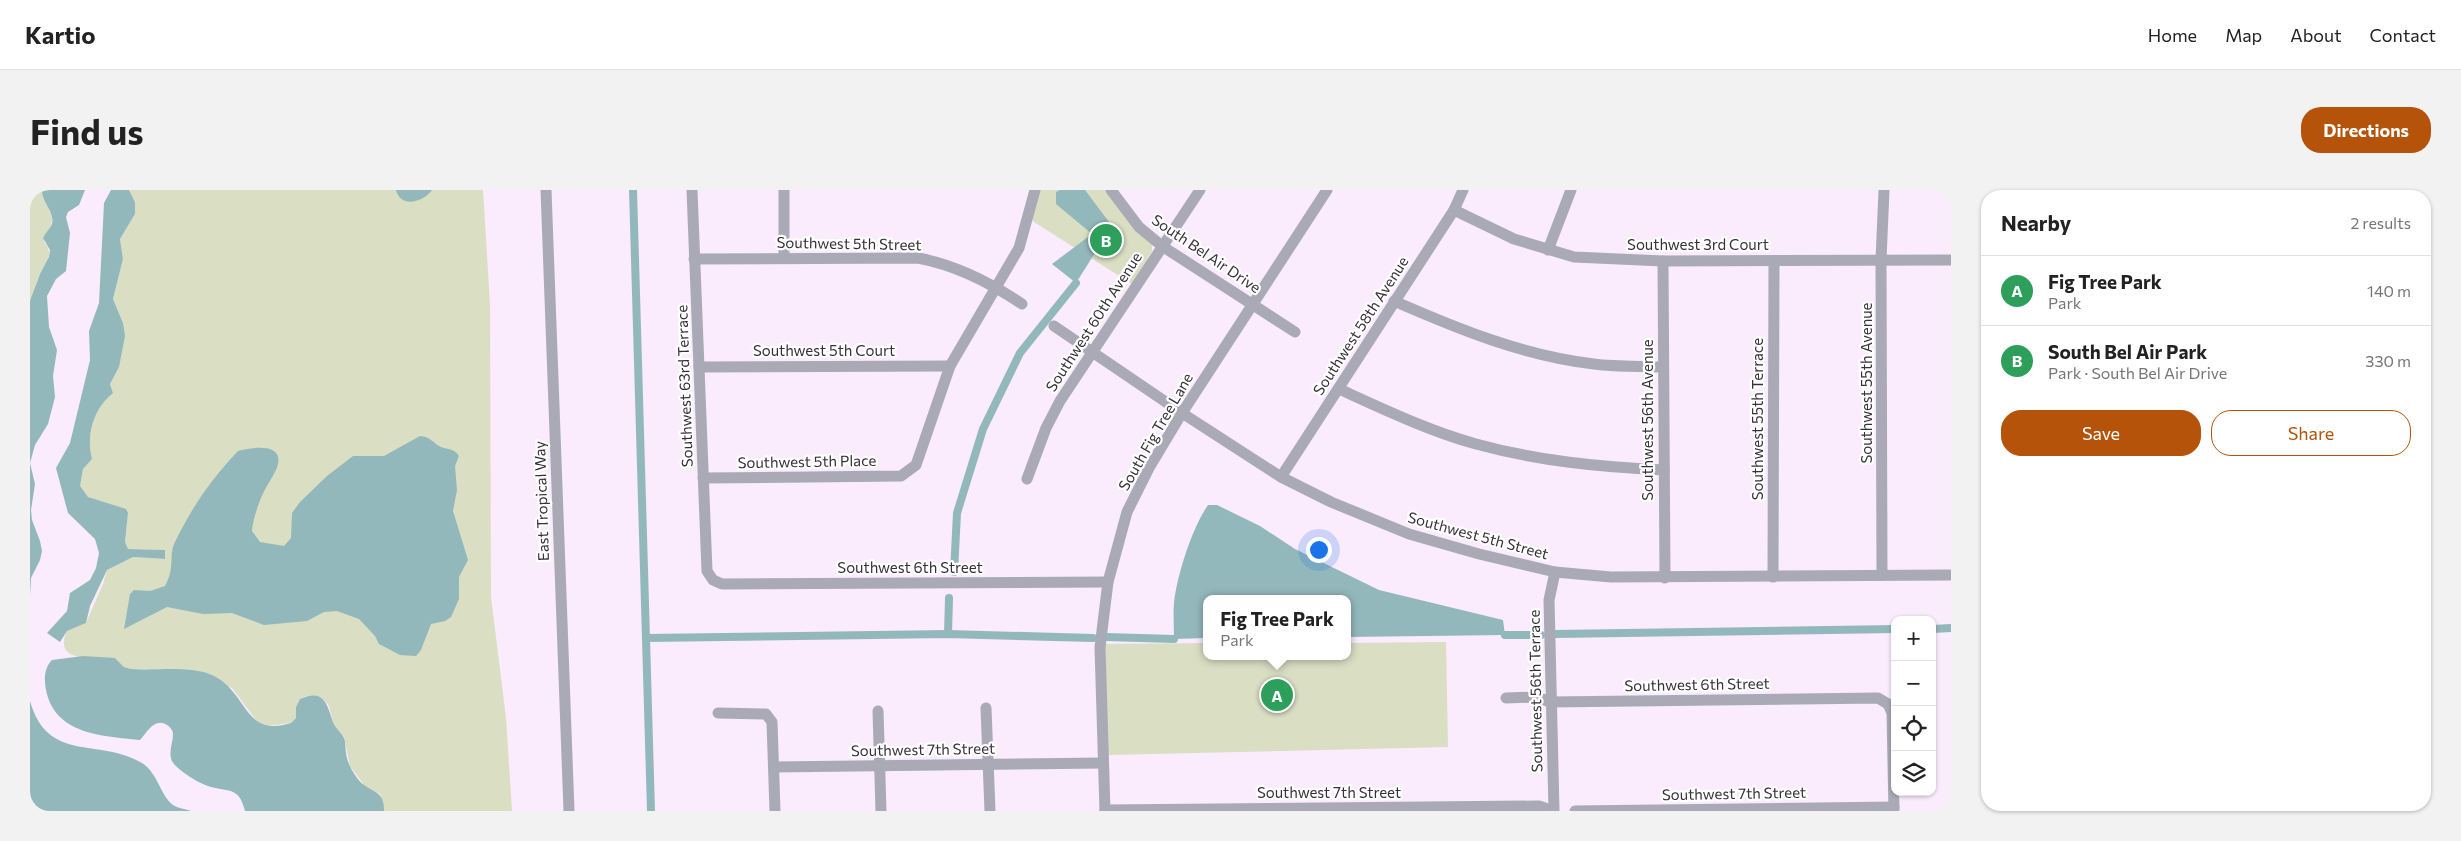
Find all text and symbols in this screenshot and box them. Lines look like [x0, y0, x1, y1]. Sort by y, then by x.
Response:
text: Kartio [25, 20, 95, 49]
text: Home [2148, 24, 2197, 46]
text: Map [2225, 24, 2262, 46]
text: About [2290, 24, 2342, 46]
text: Contact [2370, 24, 2436, 46]
button: Directions [2301, 107, 2431, 153]
text: Find us [30, 109, 144, 152]
street label: South Bel Air Drive [1149, 210, 1264, 296]
text: Nearby [2001, 210, 2071, 235]
text: 2 results [2350, 213, 2411, 232]
pin: B [1090, 221, 1122, 259]
street label: Southwest 5th Street [776, 233, 922, 253]
street label: Southwest 3rd Court [1627, 235, 1769, 253]
street label: Southwest 60th Avenue [1041, 248, 1145, 395]
street label: Southwest 58th Avenue [1309, 253, 1412, 398]
text: Fig Tree Park [2048, 270, 2162, 293]
text: A [2011, 281, 2023, 300]
text: 140 m [2367, 281, 2411, 300]
text: Park [2048, 293, 2081, 312]
street label: Southwest 55th Avenue [1857, 302, 1875, 464]
street label: Southwest 63rd Terrace [672, 304, 696, 468]
street label: Southwest 55th Terrace [1748, 338, 1766, 500]
street label: Southwest 56th Avenue [1638, 339, 1656, 501]
text: South Bel Air Park [2048, 340, 2207, 363]
street label: Southwest 5th Court [753, 341, 895, 359]
text: B [2012, 351, 2022, 370]
text: 330 m [2365, 351, 2411, 370]
text: Park · South Bel Air Drive [2048, 363, 2227, 382]
street label: South Fig Tree Lane [1114, 369, 1196, 494]
button: Save [2001, 410, 2201, 456]
button: Share [2211, 410, 2411, 456]
street label: East Tropical Way [530, 440, 552, 561]
street label: Southwest 5th Place [737, 451, 877, 471]
street label: Southwest 5th Street [1406, 508, 1551, 562]
your location [1306, 537, 1332, 563]
street label: Southwest 6th Street [837, 558, 983, 576]
popup [1203, 595, 1351, 660]
text: Fig Tree Park [1220, 607, 1334, 630]
street label: Southwest 56th Terrace [1525, 609, 1545, 773]
map controls [1891, 616, 1936, 796]
button: + [1891, 616, 1936, 661]
text: Park [1220, 630, 1254, 649]
button: − [1891, 661, 1936, 706]
street label: Southwest 6th Street [1624, 674, 1770, 694]
pin: A [1261, 676, 1293, 714]
button: locate [1891, 706, 1936, 751]
street label: Southwest 7th Street [851, 739, 995, 759]
button: layers [1891, 751, 1936, 796]
street label: Southwest 7th Street [1257, 783, 1401, 801]
street label: Southwest 7th Street [1662, 783, 1806, 803]

